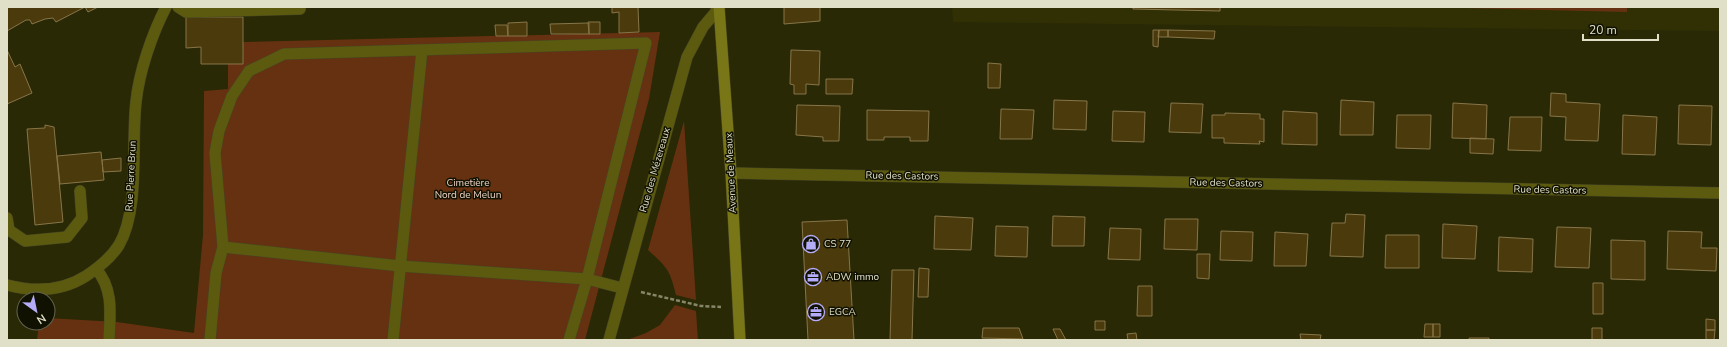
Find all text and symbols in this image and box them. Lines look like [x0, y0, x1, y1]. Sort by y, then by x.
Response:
scale bar [1583, 16, 1658, 42]
text: 20 m [1589, 22, 1617, 38]
street label: Rue des Mézereaux [636, 125, 674, 214]
street label: Avenue de Meaux [722, 132, 740, 213]
street label: Rue Pierre Brun [122, 140, 140, 212]
street label: Rue des Castors [866, 168, 939, 184]
street label: Rue des Castors [1190, 175, 1263, 191]
park label: Cimetière Nord de Melun [435, 176, 501, 202]
street label: Rue des Castors [1514, 182, 1587, 198]
shop icon: CS 77 [801, 234, 821, 254]
place label: CS 77 [824, 237, 851, 251]
office icon: ADW immo [803, 267, 823, 287]
place label: ADW immo [826, 270, 880, 284]
north arrow [16, 291, 56, 331]
office icon: EGCA [806, 302, 826, 322]
place label: EGCA [829, 305, 857, 319]
text: N [34, 310, 49, 327]

